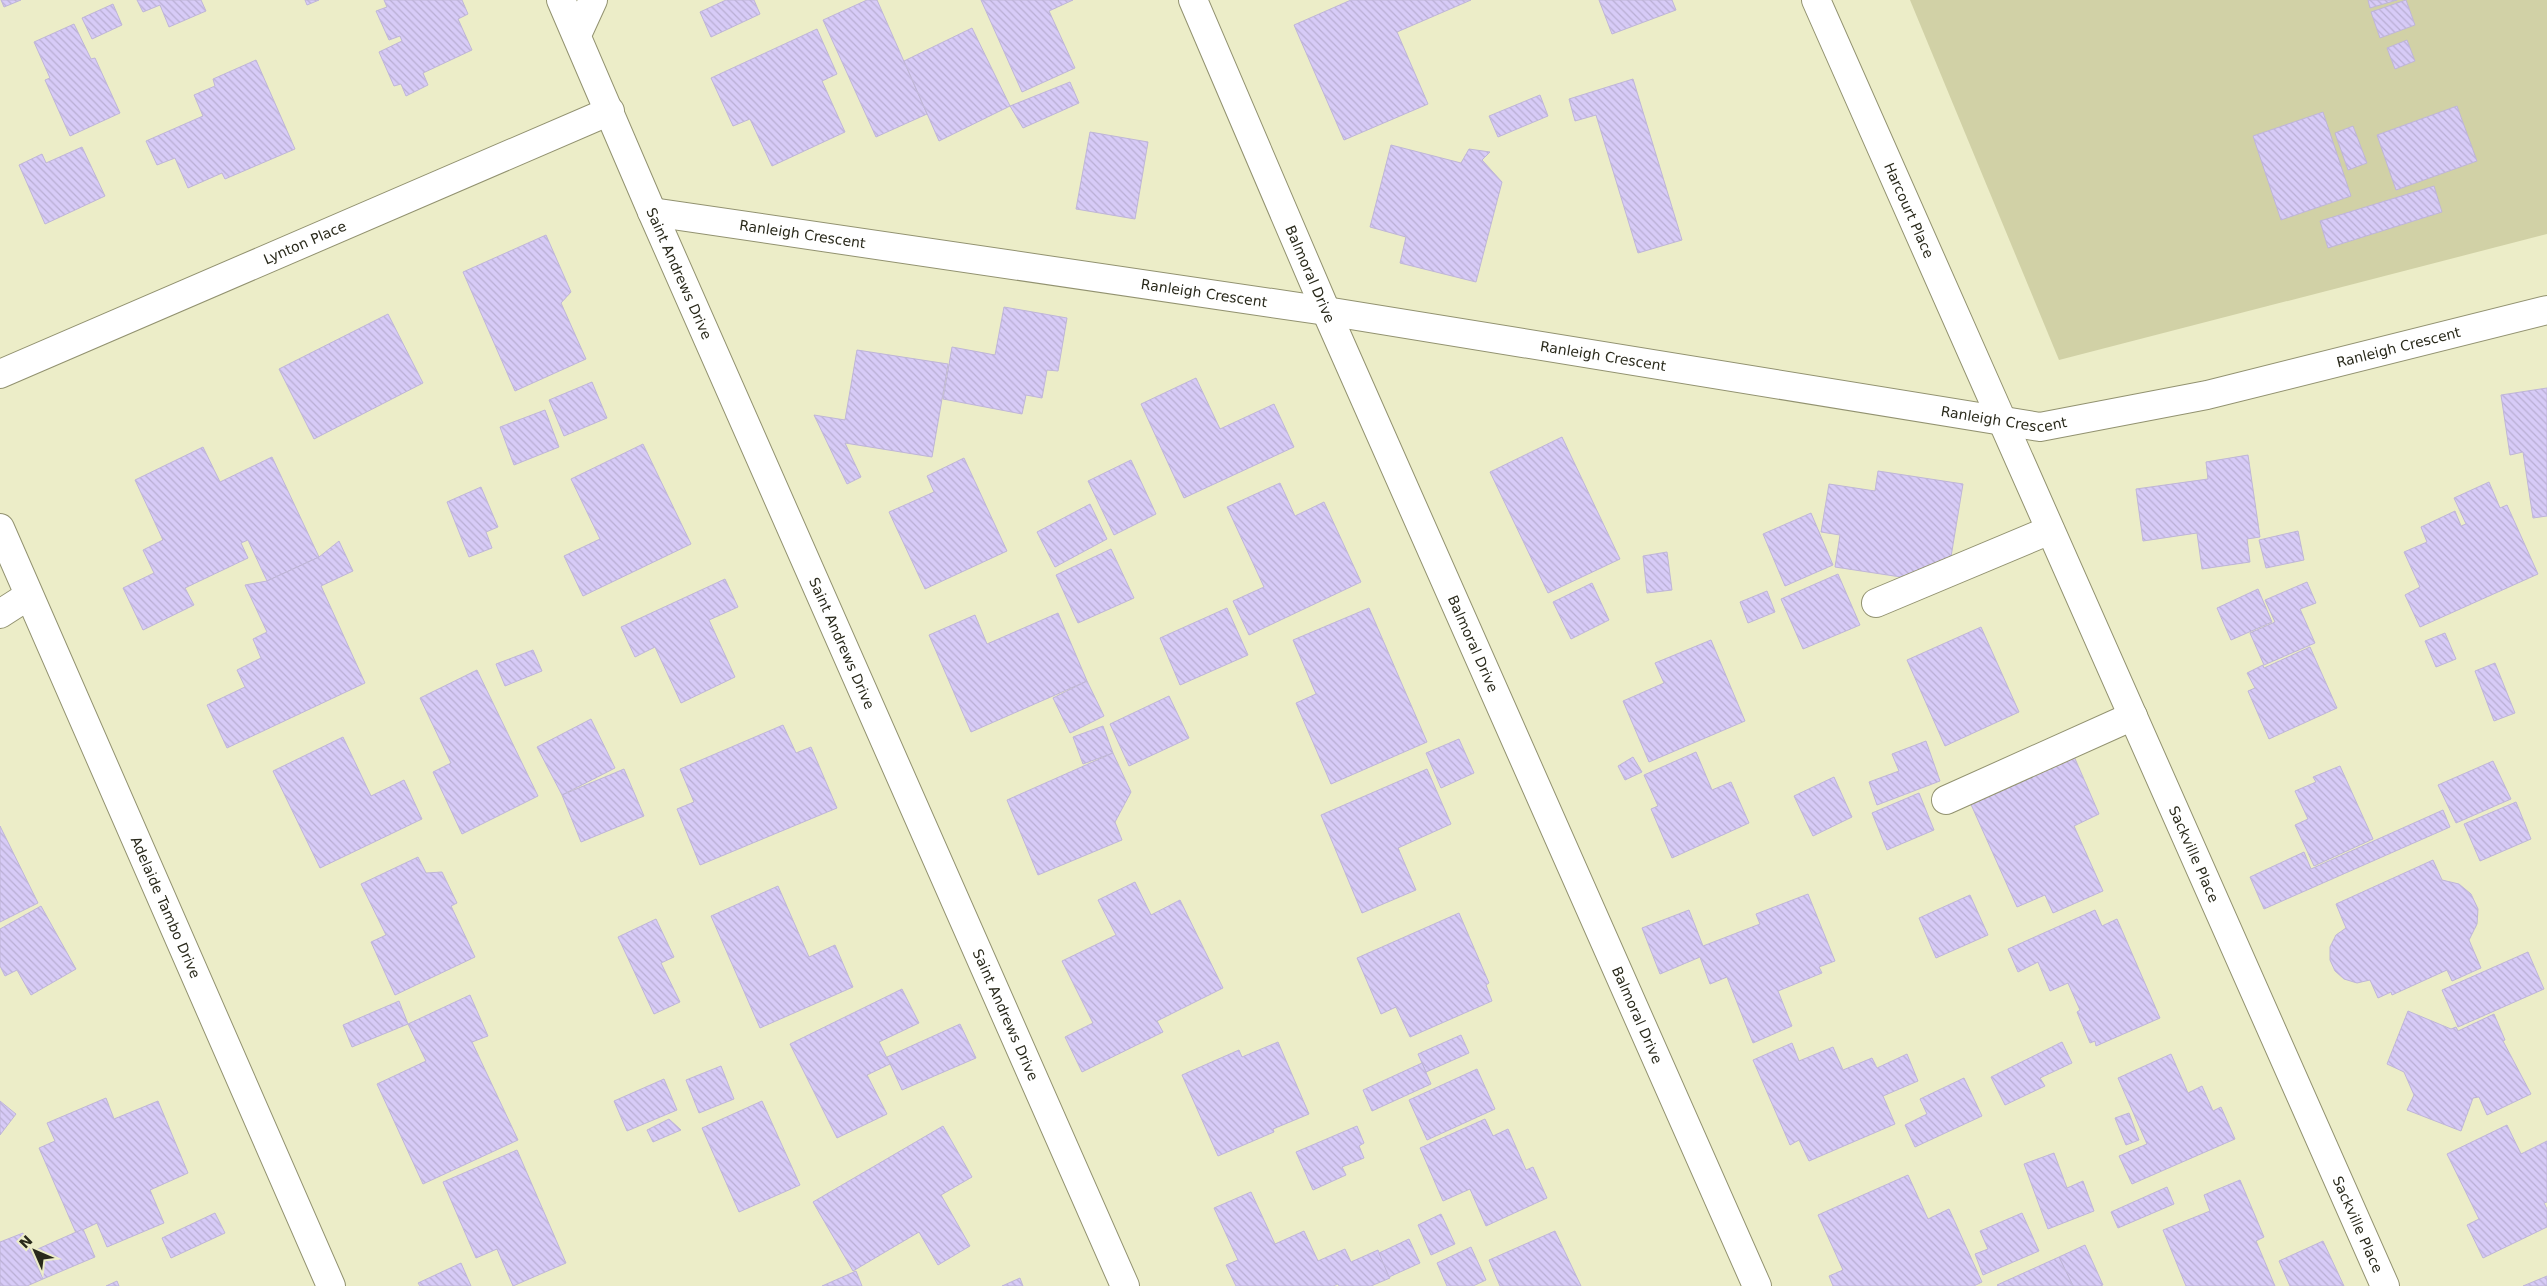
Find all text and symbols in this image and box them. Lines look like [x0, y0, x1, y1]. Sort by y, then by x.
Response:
street label: Harcourt Place [1881, 160, 1937, 261]
street label: Saint Andrews Drive [643, 205, 715, 342]
street label: Ranleigh Crescent [738, 217, 867, 251]
street label: Lynton Place [261, 218, 349, 267]
street label: Balmoral Drive [1282, 223, 1338, 325]
street label: Ranleigh Crescent [1140, 276, 1269, 310]
street label: Ranleigh Crescent [2335, 324, 2463, 370]
street label: Ranleigh Crescent [1539, 338, 1668, 374]
street label: Ranleigh Crescent [1940, 403, 2069, 436]
street label: Saint Andrews Drive [806, 575, 878, 712]
street label: Balmoral Drive [1445, 593, 1501, 695]
street label: Sackville Place [2166, 804, 2222, 905]
street label: Adelaide Tambo Drive [128, 834, 204, 981]
street label: Saint Andrews Drive [970, 947, 1042, 1083]
street label: Balmoral Drive [1609, 964, 1666, 1066]
street label: Sackville Place [2330, 1174, 2386, 1275]
north arrow [10, 1226, 60, 1276]
text: N [16, 1232, 36, 1252]

